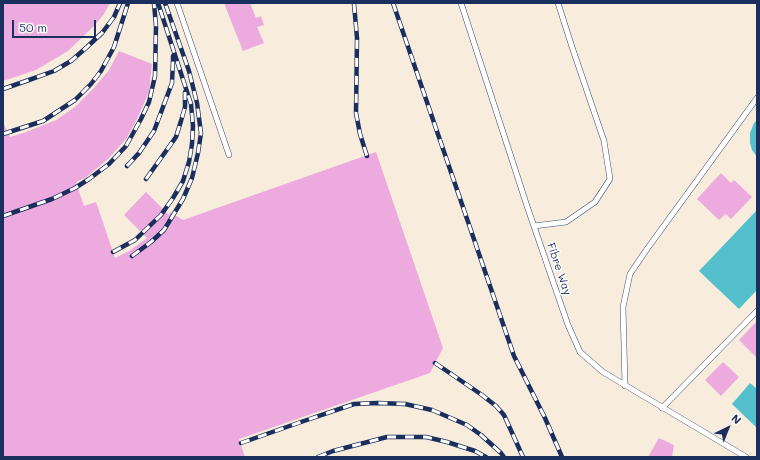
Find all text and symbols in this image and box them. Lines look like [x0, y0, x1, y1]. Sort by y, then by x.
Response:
scale bar [14, 12, 98, 38]
text: 50 m [19, 19, 47, 35]
street label: Fibre Way [544, 241, 574, 297]
north arrow [708, 408, 748, 448]
text: N [728, 411, 745, 427]

